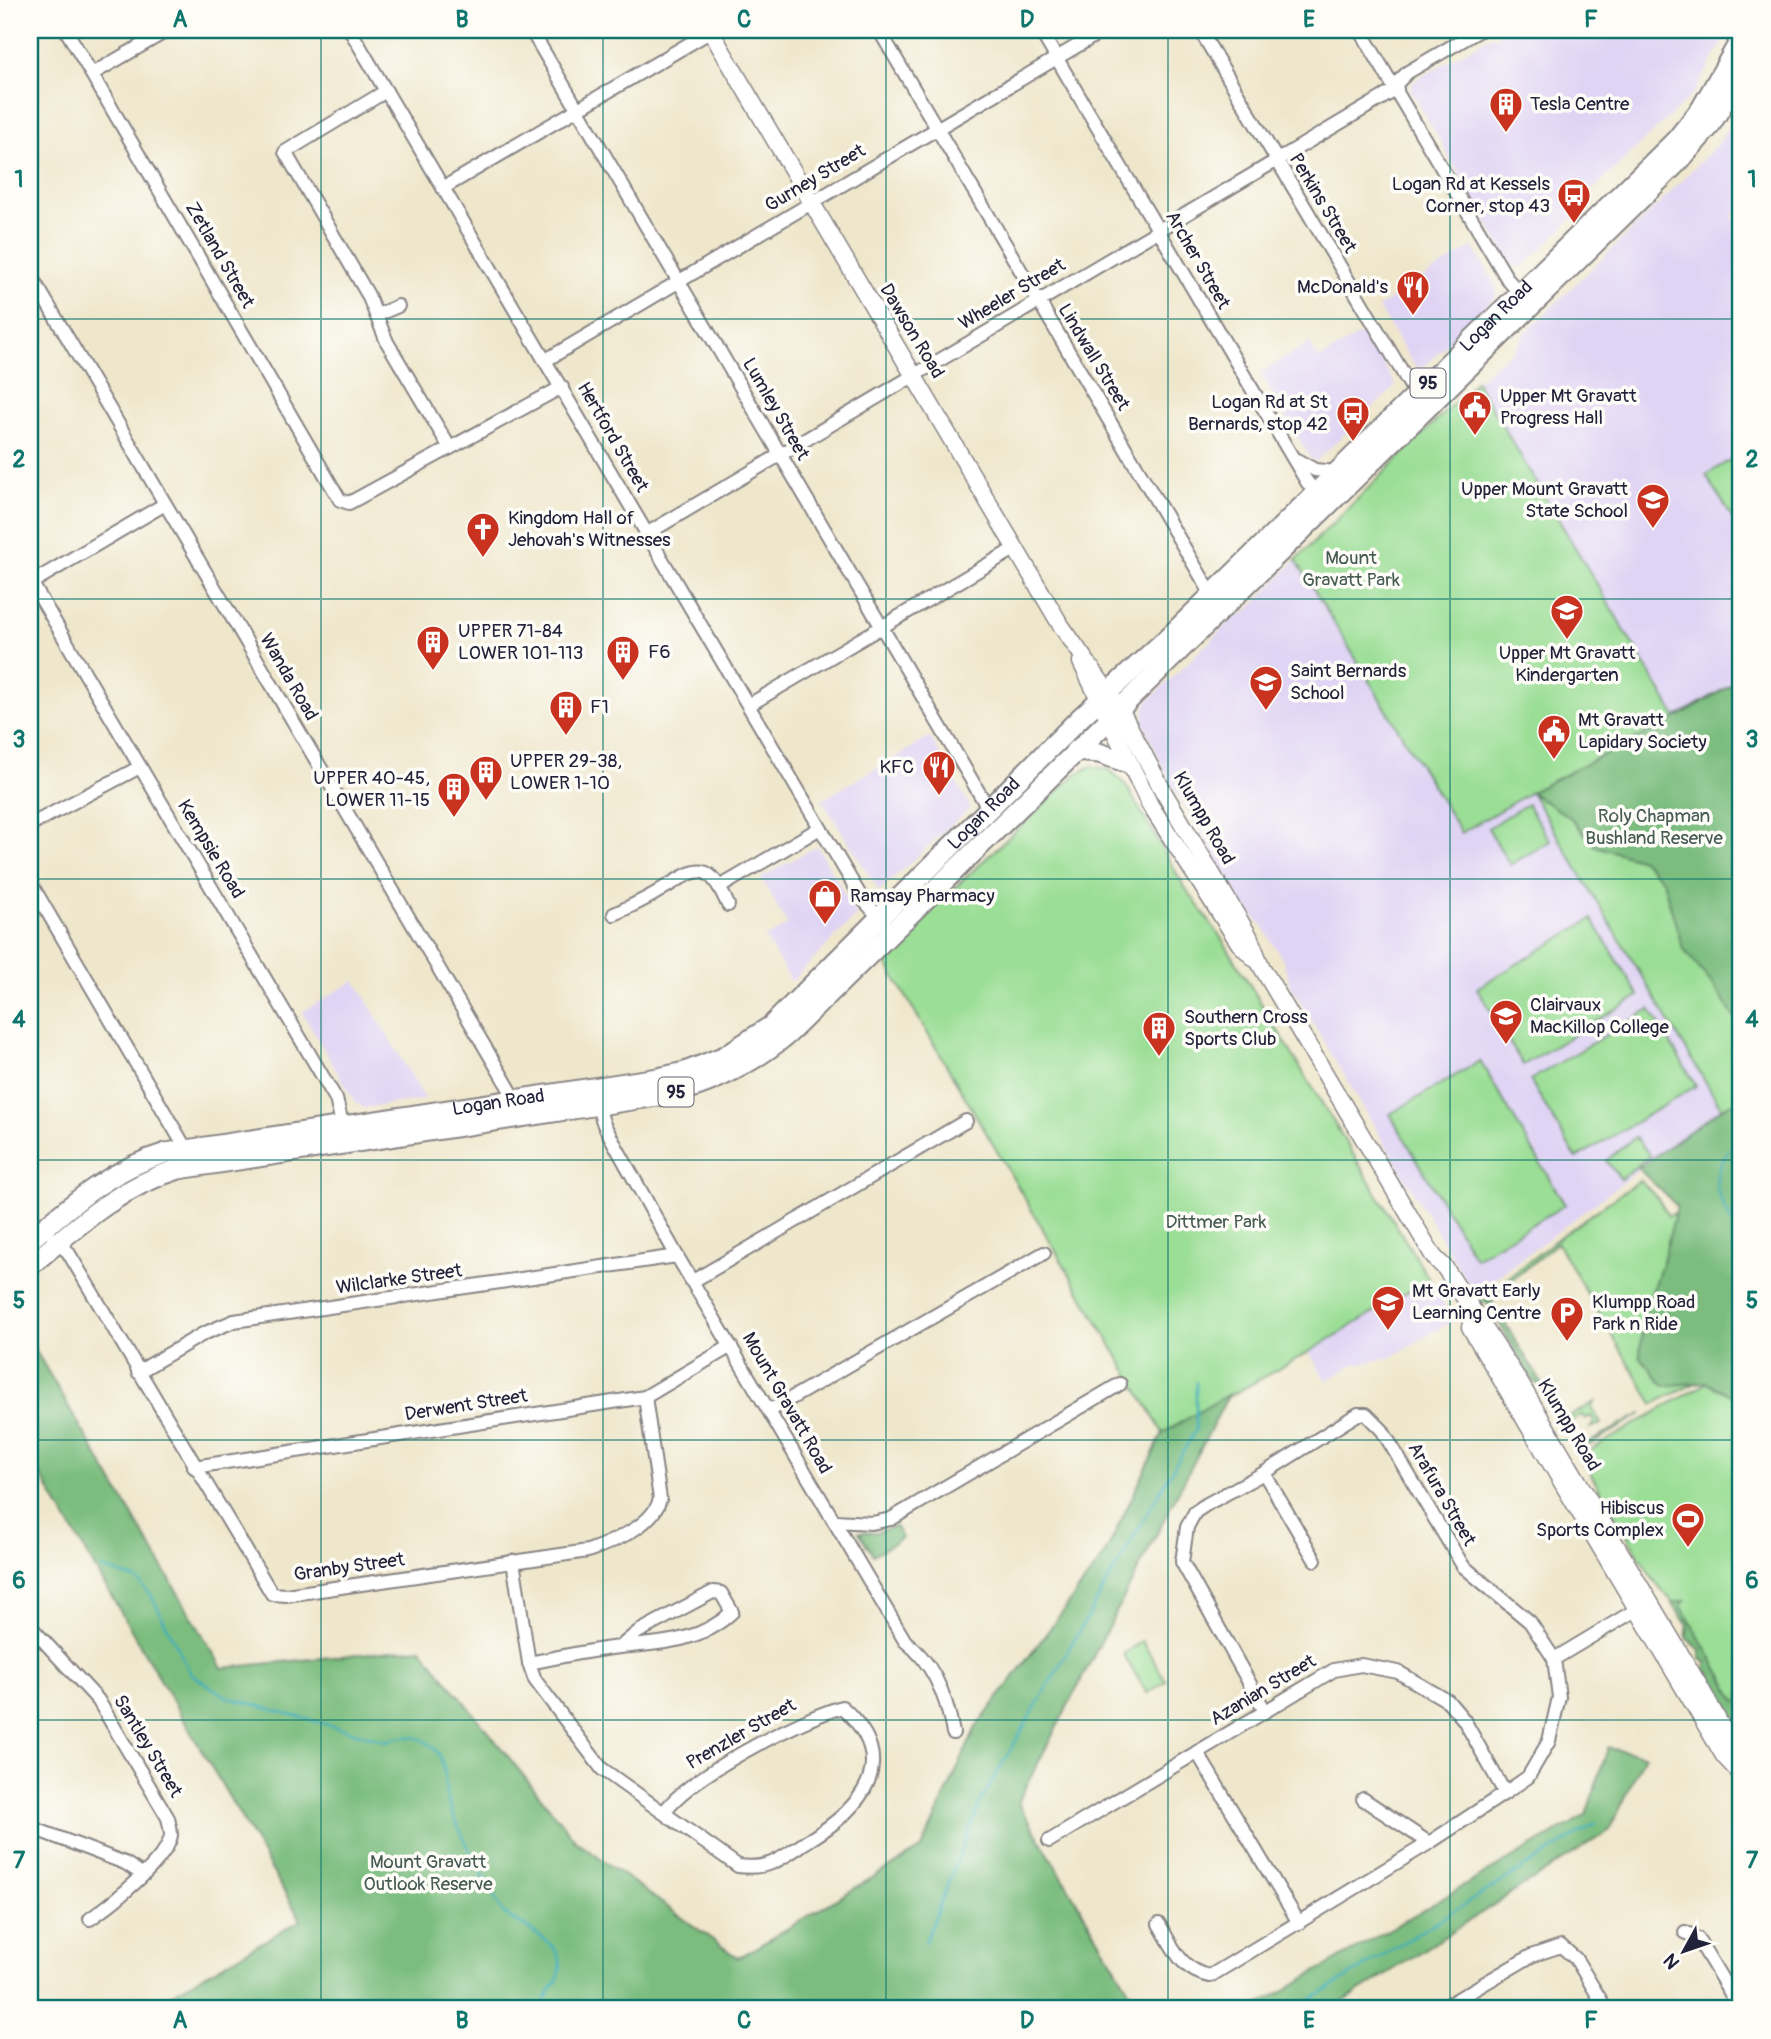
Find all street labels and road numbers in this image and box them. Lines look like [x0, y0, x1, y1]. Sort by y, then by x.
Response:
street label: Gurney Street [760, 138, 870, 217]
street label: Perkins Street [1284, 149, 1362, 258]
street label: Zetland Street [180, 198, 260, 313]
street label: Archer Street [1160, 207, 1236, 314]
street label: Wheeler Street [954, 253, 1070, 335]
street label: Logan Road [1455, 275, 1538, 357]
street label: Dawson Road [874, 279, 950, 383]
street label: Lindwall Street [1053, 299, 1135, 415]
street label: Lumley Street [737, 354, 815, 465]
road number: 95 [1410, 368, 1446, 398]
street label: Hertford Street [572, 378, 654, 497]
street label: Wanda Road [254, 629, 324, 725]
street label: Klumpp Road [1168, 767, 1240, 869]
street label: Logan Road [943, 772, 1025, 855]
street label: Kempsie Road [172, 795, 250, 903]
road number: 95 [658, 1078, 694, 1106]
street label: Logan Road [451, 1083, 546, 1121]
street label: Wilclarke Street [335, 1258, 464, 1300]
street label: Mount Gravatt Road [737, 1328, 837, 1478]
street label: Klumpp Road [1532, 1375, 1606, 1475]
street label: Derwent Street [403, 1383, 529, 1427]
street label: Arafura Street [1403, 1438, 1481, 1550]
street label: Granby Street [292, 1547, 406, 1587]
street label: Azanian Street [1206, 1649, 1321, 1731]
street label: Santley Street [108, 1690, 188, 1802]
street label: Prenzler Street [682, 1693, 800, 1775]

